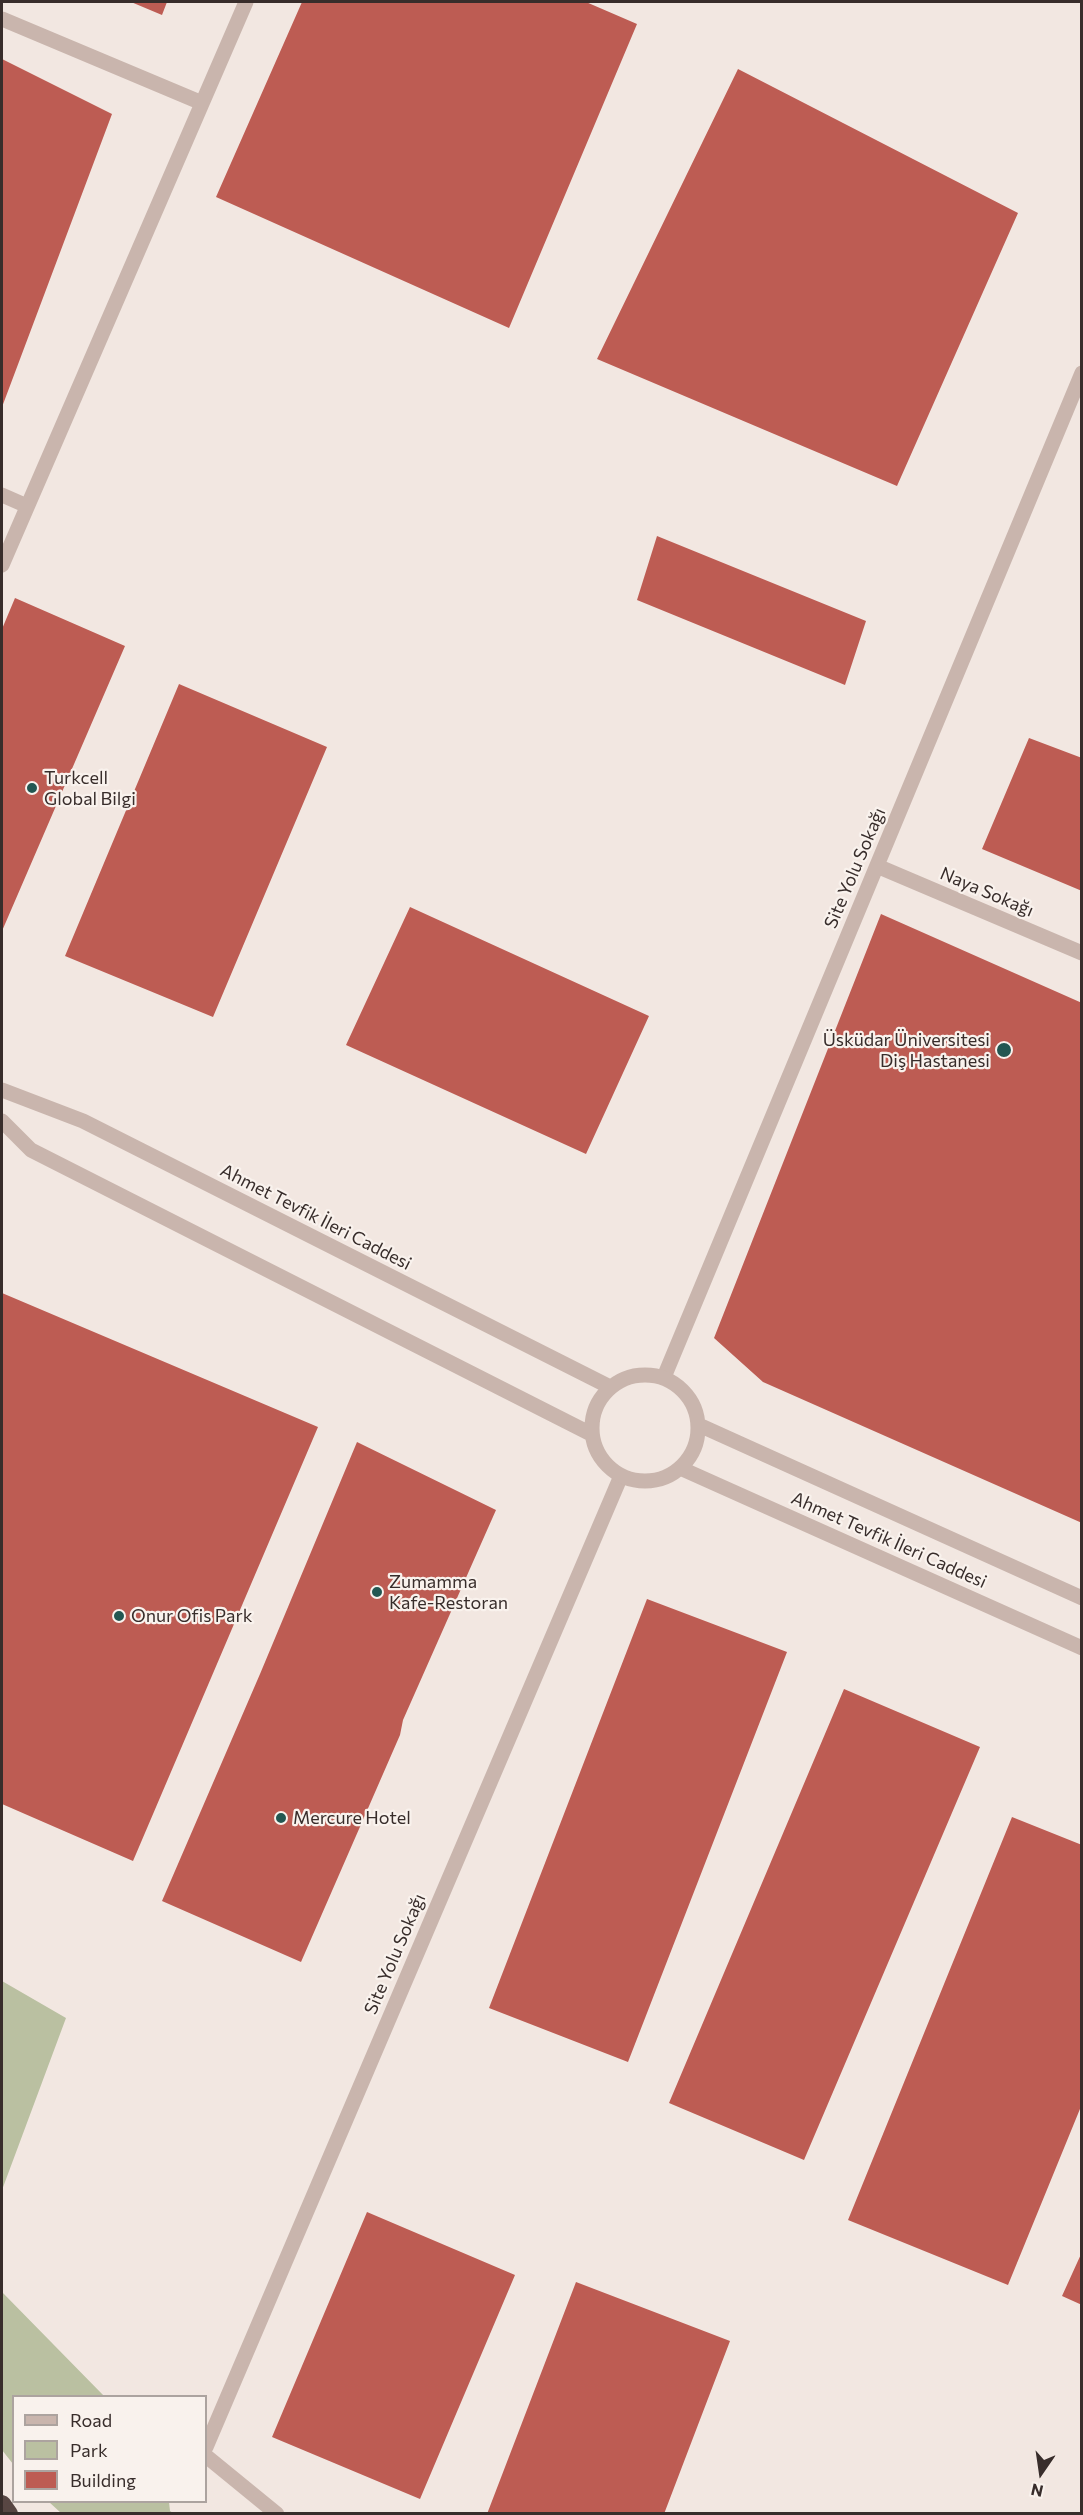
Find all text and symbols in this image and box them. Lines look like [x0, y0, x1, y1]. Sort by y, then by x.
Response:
place label: Turkcell Global Bilgi [44, 767, 136, 810]
marker: Turkcell Global Bilgi [25, 781, 39, 795]
street label: Site Yolu Sokağı [820, 804, 890, 932]
street label: Naya Sokağı [937, 863, 1037, 921]
place label: Üsküdar Üniversitesi Diş Hastanesi [823, 1029, 990, 1072]
marker: Üsküdar Üniversitesi Diş Hastanesi [995, 1041, 1013, 1059]
street label: Ahmet Tevfik İleri Caddesi [217, 1159, 415, 1275]
street label: Ahmet Tevfik İleri Caddesi [788, 1487, 990, 1593]
place label: Zumamma Kafe-Restoran [389, 1571, 508, 1614]
marker: Zumamma Kafe-Restoran [370, 1585, 384, 1599]
place label: Onur Ofis Park [131, 1605, 252, 1627]
marker: Onur Ofis Park [112, 1609, 126, 1623]
place label: Mercure Hotel [293, 1807, 411, 1829]
marker: Mercure Hotel [274, 1811, 288, 1825]
street label: Site Yolu Sokağı [360, 1890, 430, 2018]
legend [12, 2395, 207, 2503]
text: Road [70, 2409, 112, 2431]
text: Park [70, 2439, 108, 2461]
north arrow [1011, 2443, 1071, 2503]
text: Building [70, 2469, 136, 2491]
text: N [1029, 2480, 1045, 2502]

